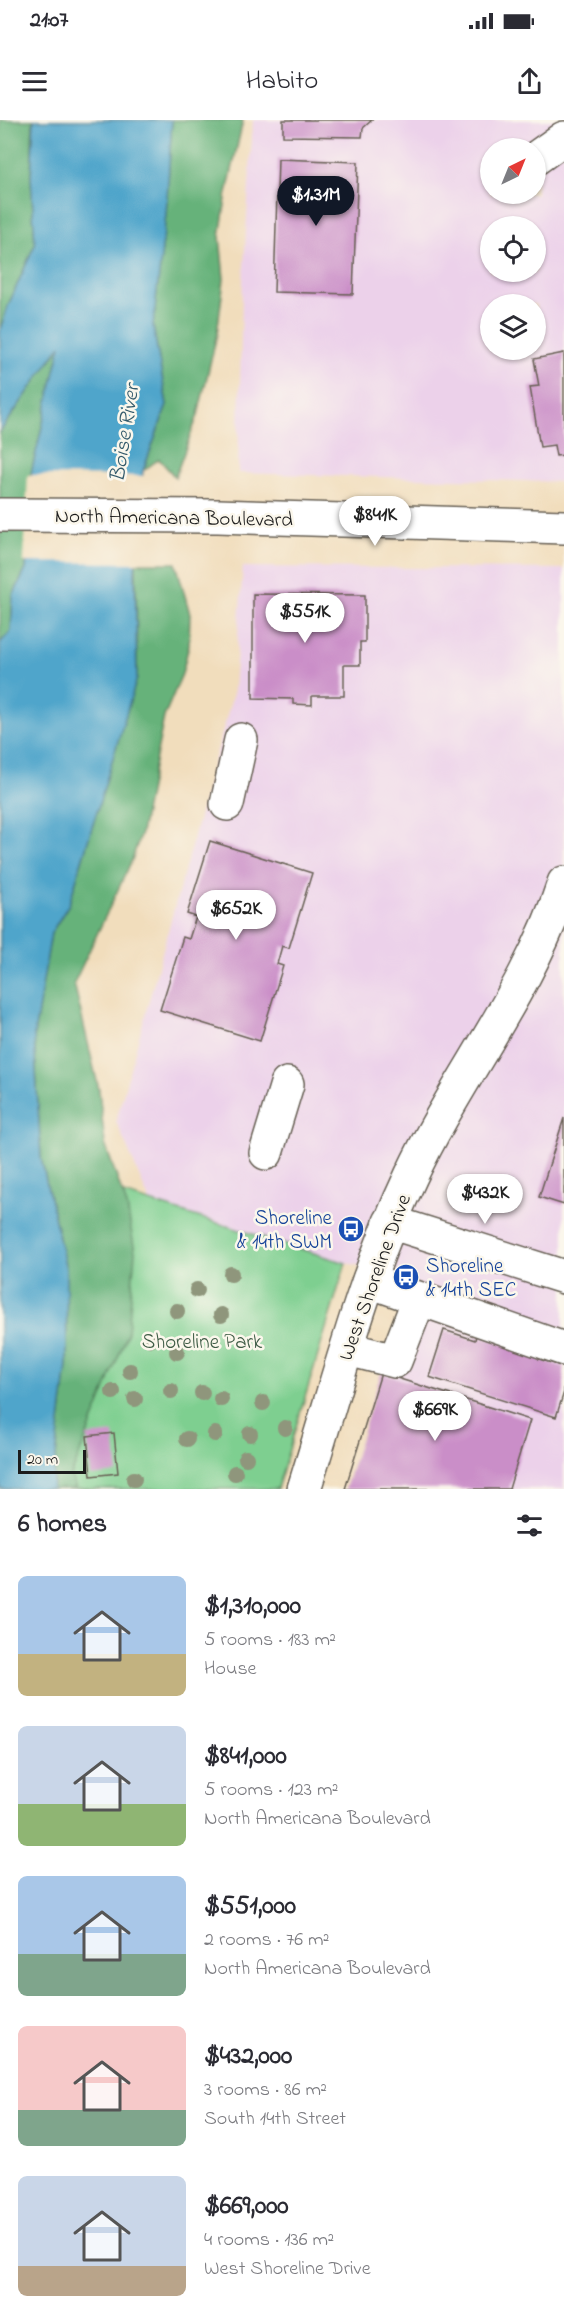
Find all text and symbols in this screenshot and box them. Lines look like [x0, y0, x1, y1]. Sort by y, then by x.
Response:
text: 21:07 [30, 5, 68, 37]
text: Habito [246, 62, 318, 101]
icon: menu [18, 65, 51, 98]
icon: share [513, 65, 546, 98]
north arrow [480, 138, 546, 204]
map controls [480, 138, 546, 360]
pin: $1.31M [267, 176, 365, 227]
text: $1.31M [291, 181, 341, 210]
button: locate [480, 216, 546, 282]
button: layers [480, 294, 546, 360]
water label: Boise River [102, 379, 150, 485]
pin: $841K [333, 496, 417, 547]
text: $841K [353, 501, 397, 530]
street label: North Americana Boulevard [55, 502, 293, 536]
pin: $551K [263, 593, 347, 644]
text: $551K [279, 598, 331, 627]
pin: $652K [194, 890, 278, 941]
text: $652K [210, 895, 262, 924]
pin: $432K [443, 1174, 527, 1225]
text: $432K [461, 1179, 509, 1208]
street label: West Shoreline Drive [332, 1190, 420, 1365]
place label: Shoreline & 14th SWM [237, 1204, 333, 1258]
bus stop icon: Shoreline & 14th SWM [336, 1214, 366, 1244]
place label: Shoreline & 14th SEC [426, 1252, 516, 1306]
bus stop icon: Shoreline & 14th SEC [391, 1262, 421, 1292]
park label: Shoreline Park [142, 1328, 263, 1358]
pin: $669K [393, 1391, 477, 1442]
text: $669K [412, 1396, 458, 1425]
scale bar [18, 1447, 86, 1474]
text: 20 m [27, 1448, 58, 1472]
text: 6 homes [18, 1506, 107, 1544]
icon: filters [513, 1509, 546, 1542]
text: $1,310,000 [204, 1588, 301, 1626]
icon: home [66, 1600, 138, 1672]
text: 5 rooms · 183 m² [204, 1626, 336, 1655]
text: House [204, 1655, 257, 1684]
text: $841,000 [204, 1738, 287, 1776]
icon: home [66, 1750, 138, 1822]
text: 5 rooms · 123 m² [204, 1776, 338, 1805]
text: North Americana Boulevard [204, 1805, 431, 1834]
text: $551,000 [204, 1888, 296, 1926]
icon: home [66, 1900, 138, 1972]
text: 2 rooms · 76 m² [204, 1926, 329, 1955]
text: North Americana Boulevard [204, 1955, 431, 1984]
text: $432,000 [204, 2038, 292, 2076]
icon: home [66, 2050, 138, 2122]
text: 3 rooms · 86 m² [204, 2076, 327, 2105]
text: South 14th Street [204, 2105, 346, 2134]
text: $669,000 [204, 2188, 289, 2226]
icon: home [66, 2200, 138, 2272]
text: 4 rooms · 136 m² [204, 2226, 334, 2255]
text: West Shoreline Drive [204, 2255, 371, 2284]

